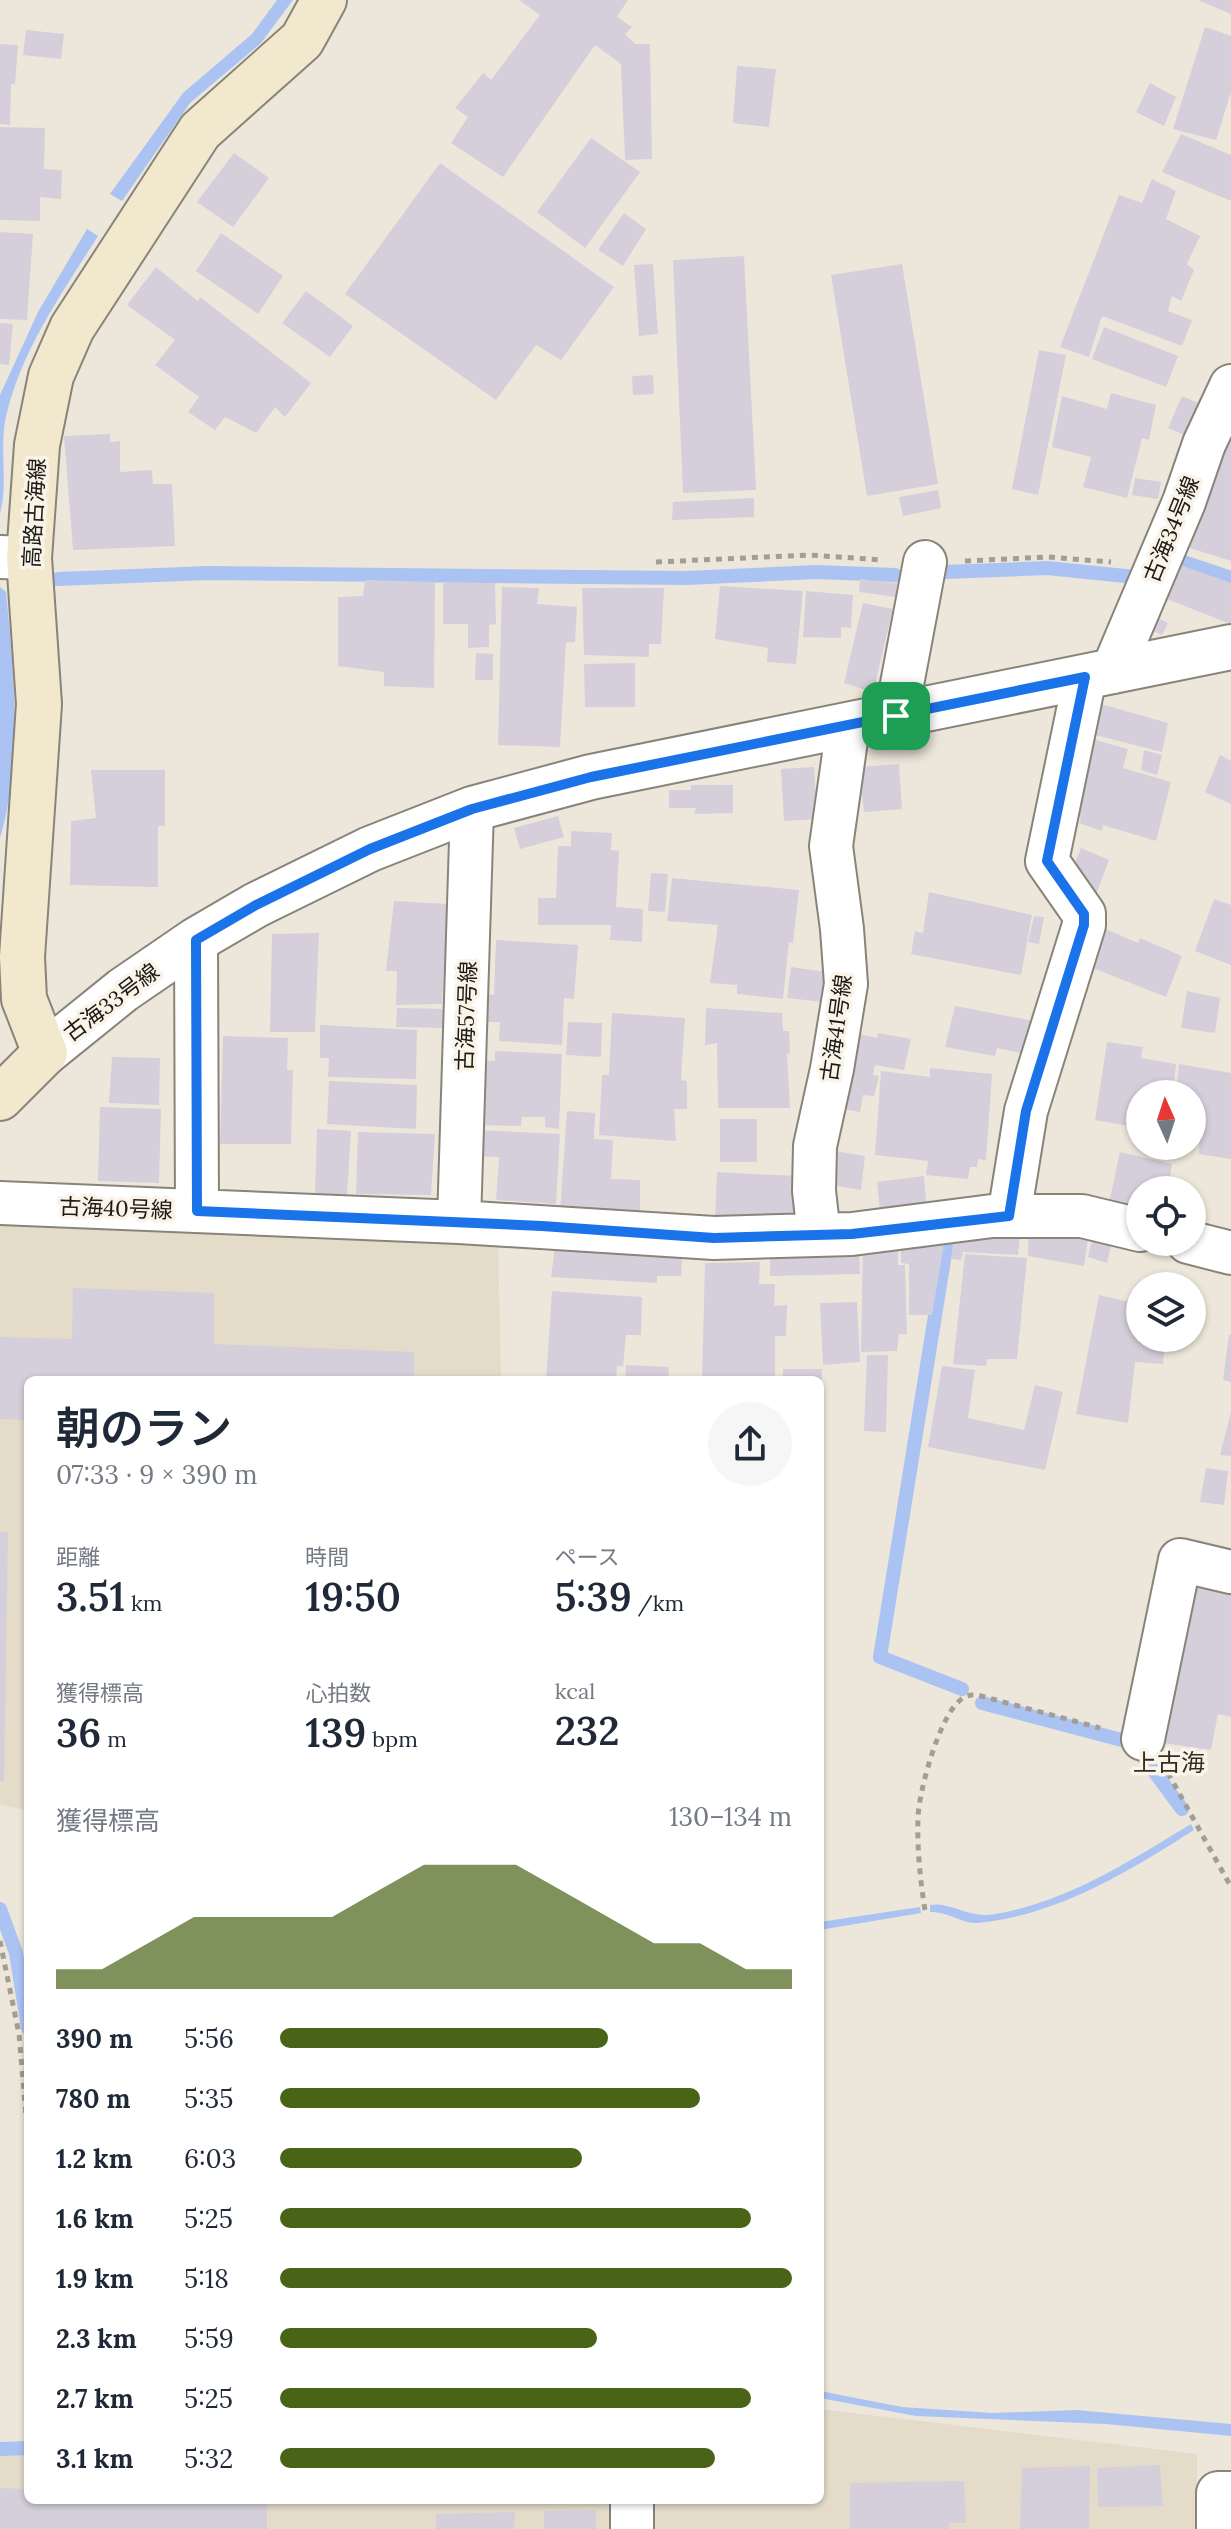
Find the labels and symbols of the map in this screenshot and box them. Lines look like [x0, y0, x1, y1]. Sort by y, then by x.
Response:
street label: 高路古海線 [17, 457, 51, 569]
street label: 古海34号線 [1137, 472, 1205, 586]
pin [862, 682, 930, 750]
street label: 古海33号線 [58, 957, 164, 1047]
street label: 古海57号線 [450, 960, 482, 1072]
street label: 古海41号線 [815, 973, 857, 1083]
north arrow [1126, 1080, 1206, 1160]
street label: 古海40号線 [59, 1192, 173, 1224]
district label: 上古海 [1133, 1747, 1205, 1778]

